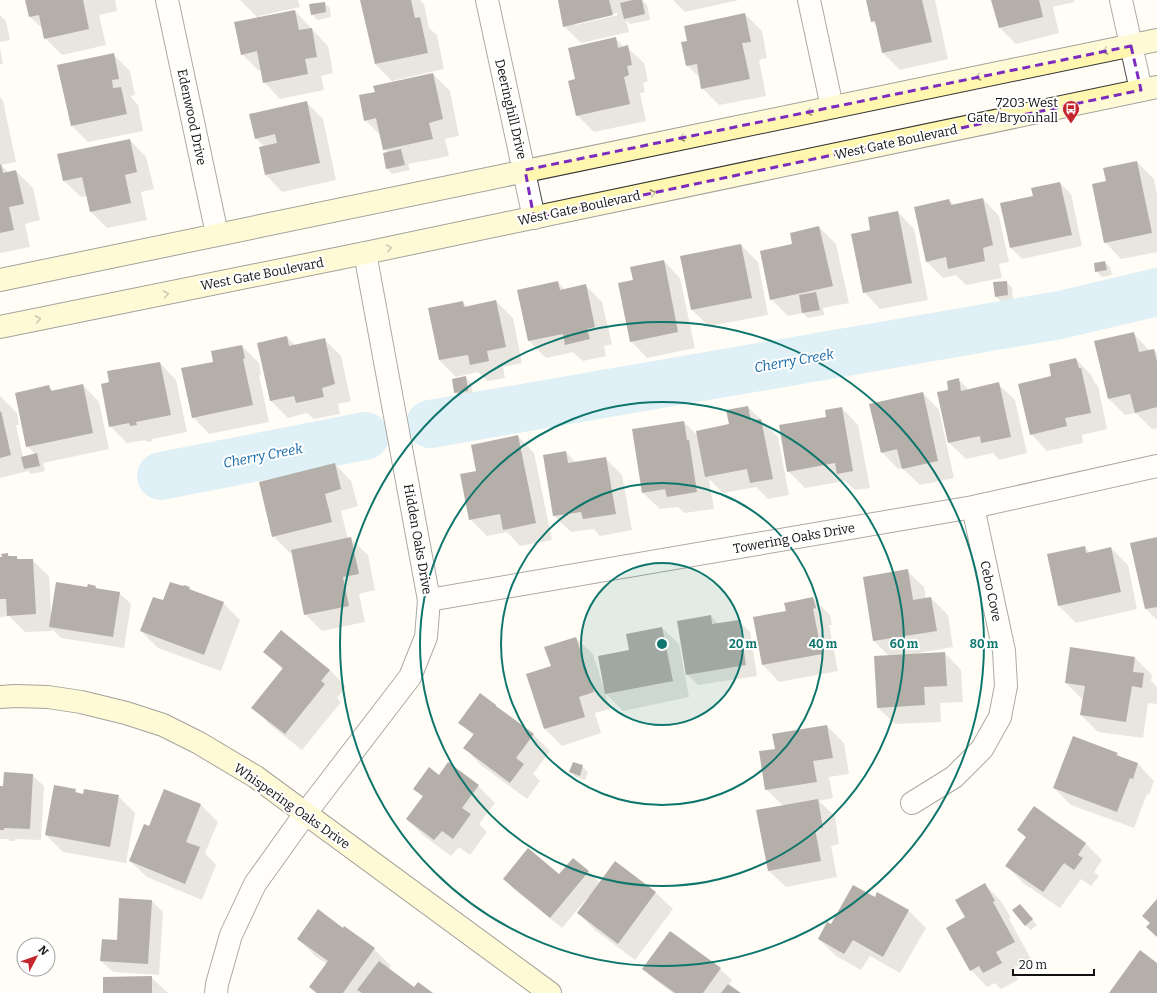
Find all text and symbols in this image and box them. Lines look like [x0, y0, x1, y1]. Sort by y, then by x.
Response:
one-way arrow [1102, 47, 1108, 55]
street label: Deeringhill Drive [492, 57, 530, 161]
street label: Edenwood Drive [174, 67, 210, 167]
one-way arrow [975, 73, 981, 81]
place label: 7203 West Gate/Bryonhall [967, 95, 1058, 125]
bus stop icon: 7203 West Gate/Bryonhall [1061, 99, 1081, 124]
one-way arrow [806, 107, 812, 115]
street label: West Gate Boulevard [833, 122, 959, 162]
one-way arrow [679, 133, 685, 142]
street label: West Gate Boulevard [516, 188, 642, 228]
one-way arrow [650, 189, 656, 197]
one-way arrow [386, 244, 392, 253]
street label: West Gate Boulevard [199, 255, 325, 293]
one-way arrow [162, 290, 169, 298]
one-way arrow [35, 316, 41, 324]
water label: Cherry Creek [753, 346, 836, 376]
water label: Cherry Creek [222, 440, 305, 472]
street label: Hidden Oaks Drive [401, 483, 435, 595]
street label: Towering Oaks Drive [732, 520, 856, 556]
street label: Cebo Cove [977, 559, 1005, 623]
centre of rings [655, 637, 669, 651]
text: 20 m [729, 637, 758, 651]
text: 40 m [809, 637, 838, 651]
text: 60 m [890, 637, 919, 651]
text: 80 m [970, 637, 999, 651]
street label: Whispering Oaks Drive [231, 760, 353, 852]
north arrow [16, 937, 56, 977]
text: N [35, 943, 51, 959]
scale bar [1013, 951, 1094, 977]
text: 20 m [1019, 958, 1048, 972]

